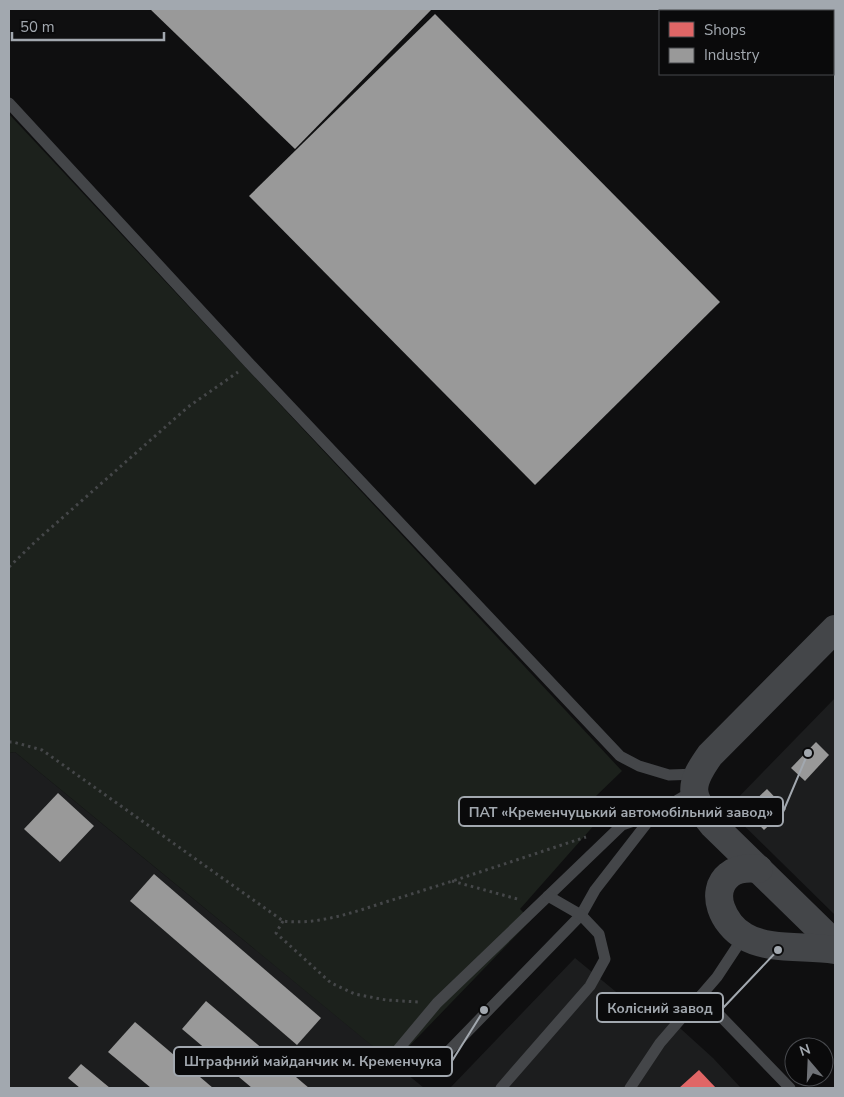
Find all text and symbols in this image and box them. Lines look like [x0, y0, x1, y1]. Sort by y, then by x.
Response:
scale bar [12, 10, 165, 42]
legend [659, 10, 834, 75]
text: 50 m [20, 17, 55, 37]
text: Shops [704, 20, 746, 40]
text: Industry [704, 45, 760, 65]
callout: ПАТ «Кременчуцький автомобiльний завод» [459, 797, 783, 826]
text: ПАТ «Кременчуцький автомобiльний завод» [469, 803, 773, 822]
callout: Колісний завод [597, 993, 723, 1022]
text: Колісний завод [607, 999, 713, 1018]
north arrow [784, 1037, 834, 1087]
text: N [797, 1039, 813, 1061]
callout: Штрафний майданчик м. Кременчука [174, 1047, 452, 1076]
text: Штрафний майданчик м. Кременчука [184, 1052, 442, 1071]

